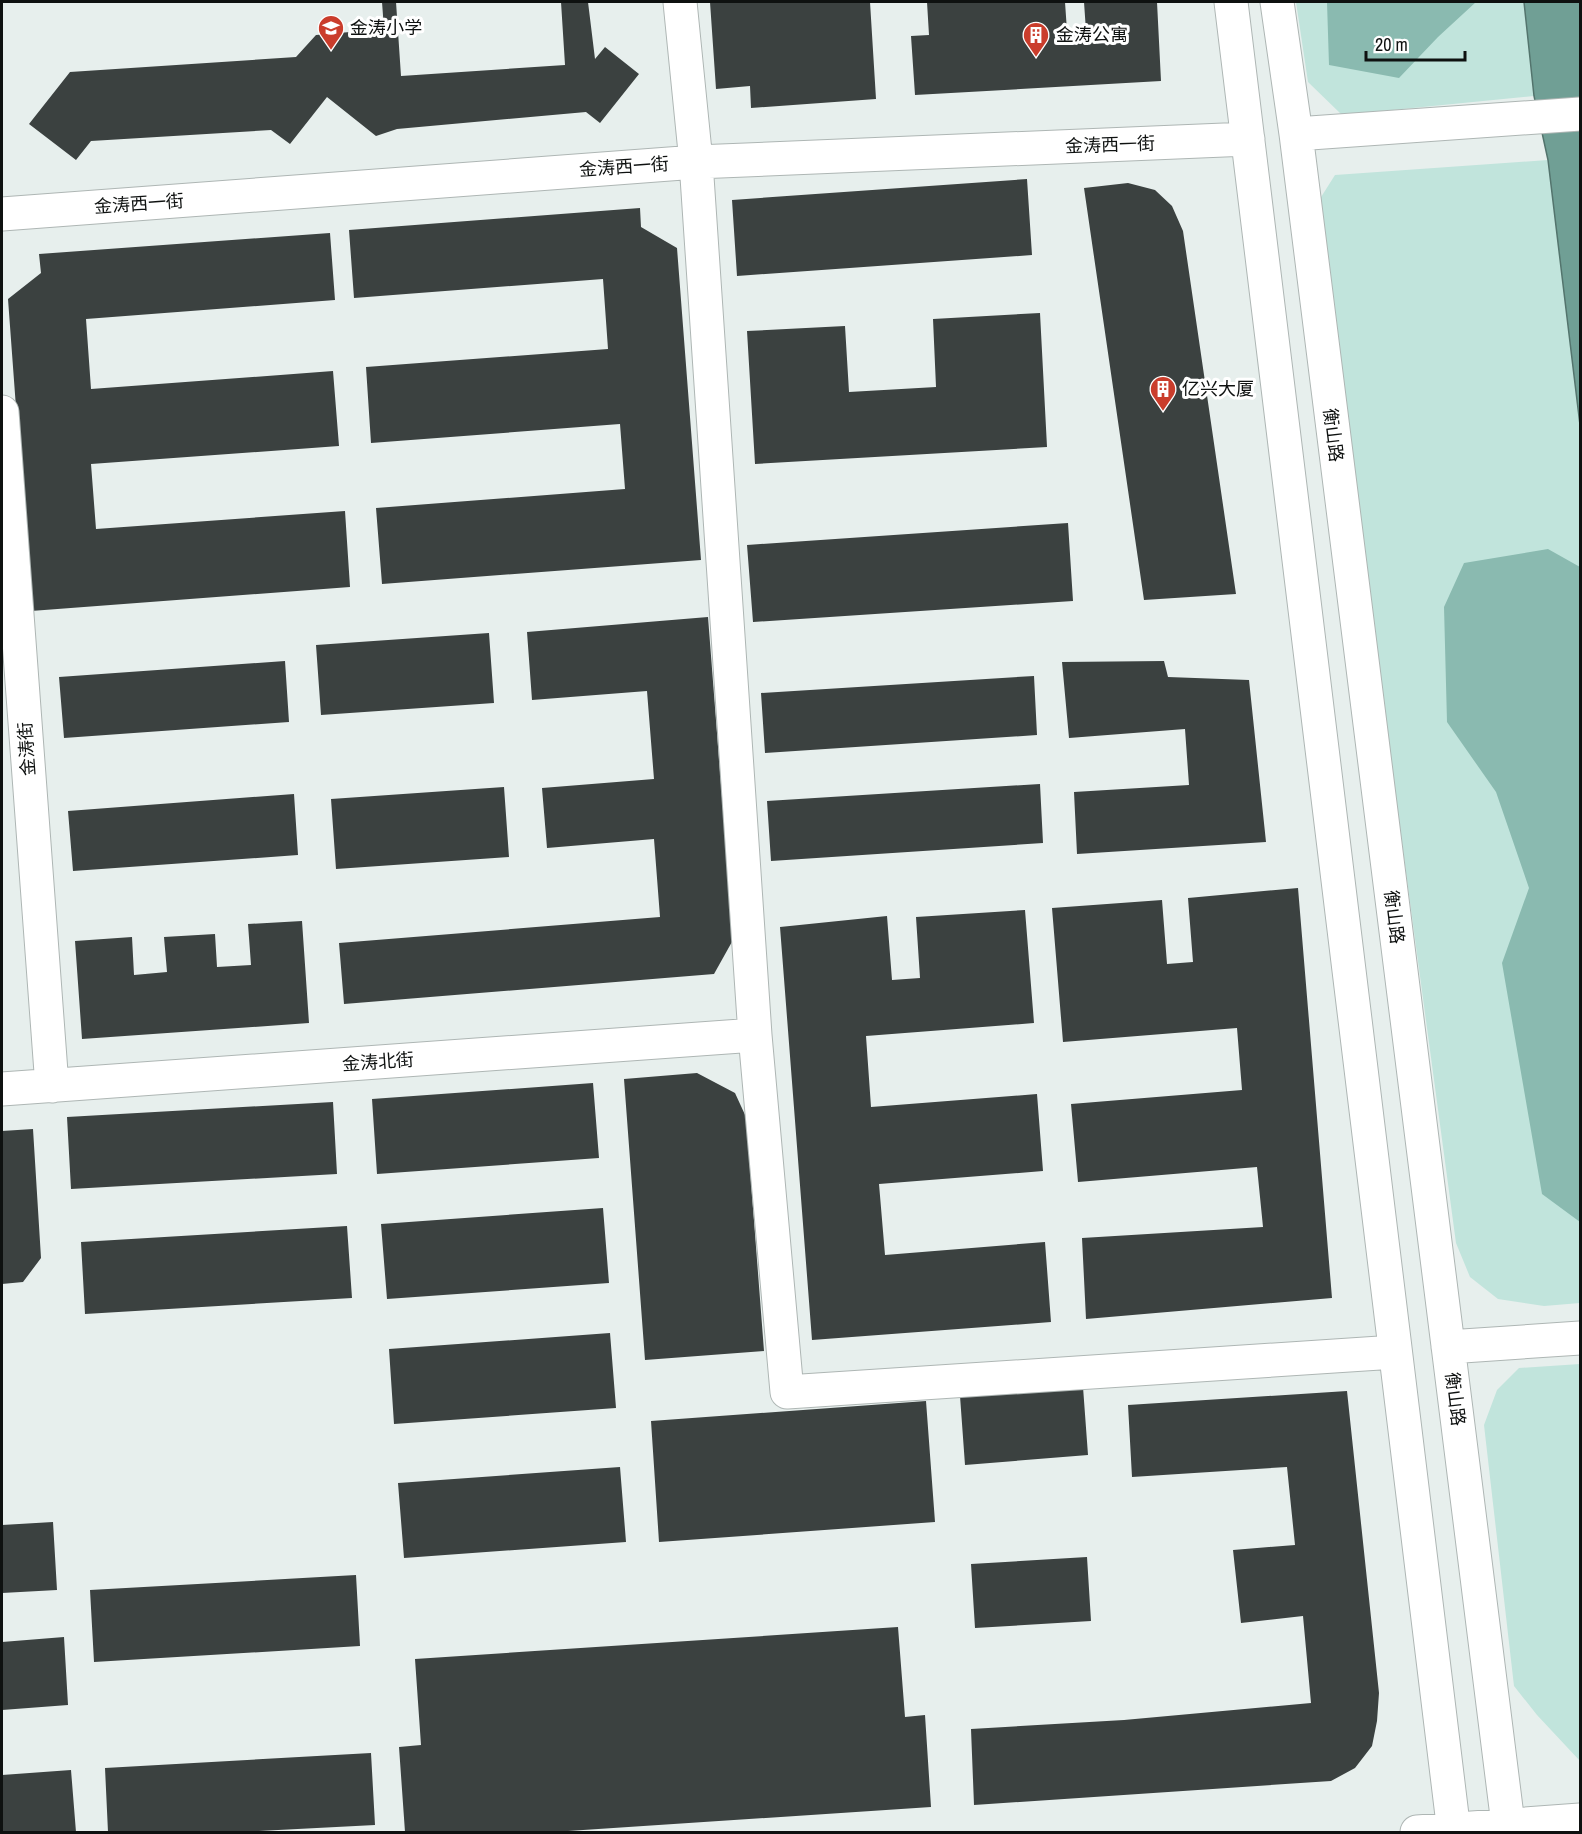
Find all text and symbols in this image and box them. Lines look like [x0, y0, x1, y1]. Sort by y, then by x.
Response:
school or university icon: 金涛小学 [316, 13, 346, 51]
place label: 金涛小学 [350, 15, 422, 40]
building icon: 金涛公寓 [1021, 20, 1051, 58]
place label: 金涛公寓 [1056, 22, 1128, 47]
scale bar [1366, 24, 1465, 62]
text: 20 m [1375, 32, 1408, 57]
street label: 金涛西一街 [1065, 130, 1155, 159]
street label: 金涛西一街 [578, 151, 670, 182]
street label: 金涛西一街 [93, 188, 185, 219]
building icon: 亿兴大厦 [1148, 374, 1178, 412]
place label: 亿兴大厦 [1182, 376, 1254, 401]
street label: 衡山路 [1318, 407, 1349, 463]
street label: 金涛街 [12, 721, 41, 777]
street label: 衡山路 [1379, 889, 1410, 945]
street label: 金涛北街 [341, 1047, 415, 1076]
street label: 衡山路 [1440, 1371, 1471, 1427]

